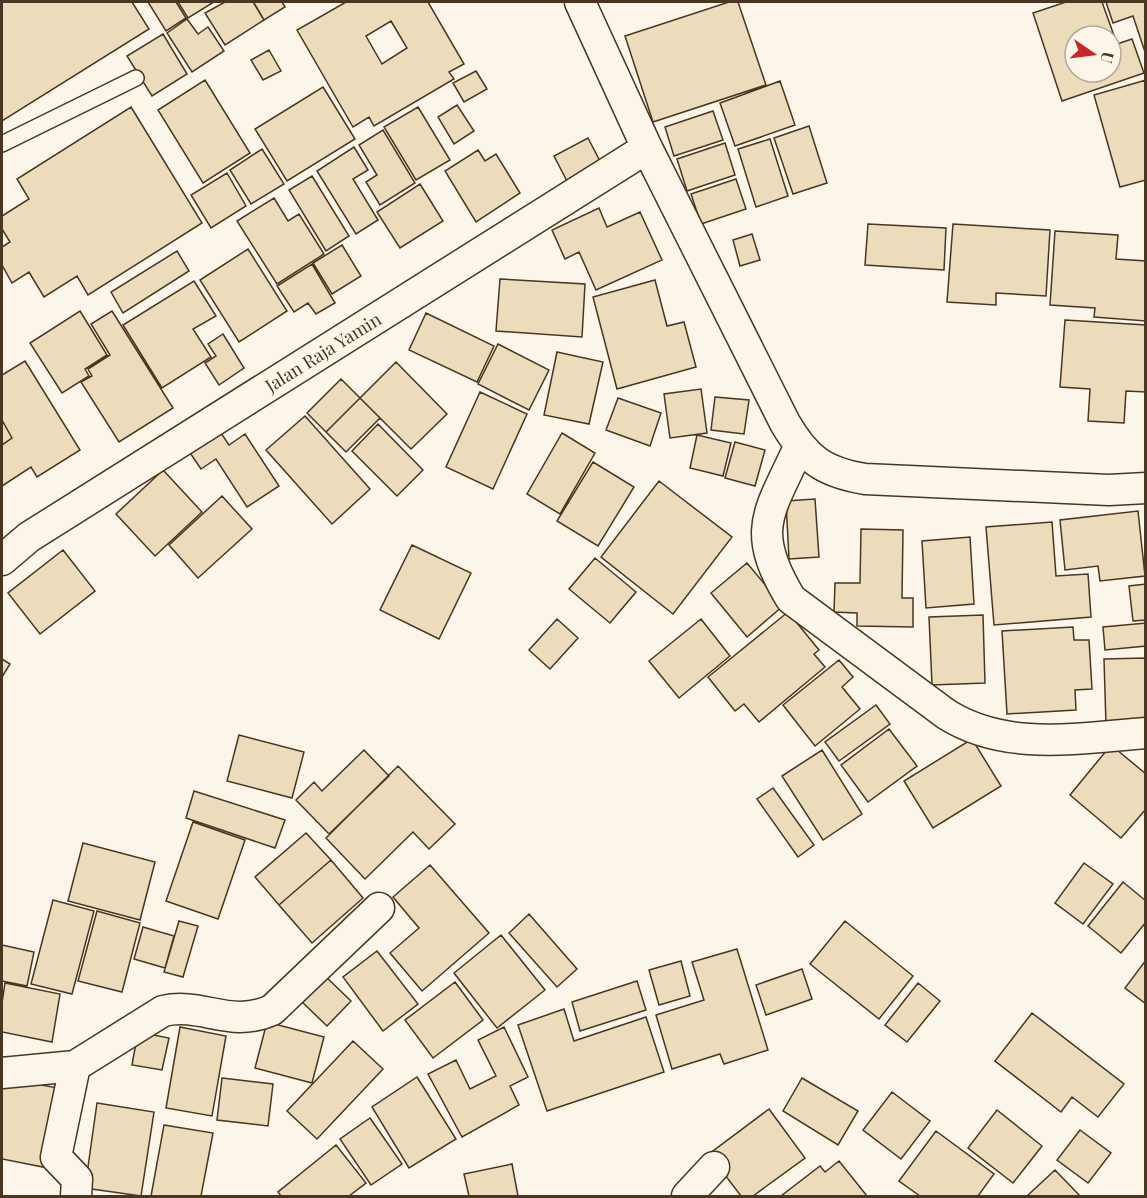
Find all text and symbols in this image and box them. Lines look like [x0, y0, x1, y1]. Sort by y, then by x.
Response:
north arrow [1063, 24, 1123, 84]
text: U [1097, 50, 1120, 66]
street label: Jalan Raja Yamin [260, 307, 386, 398]

